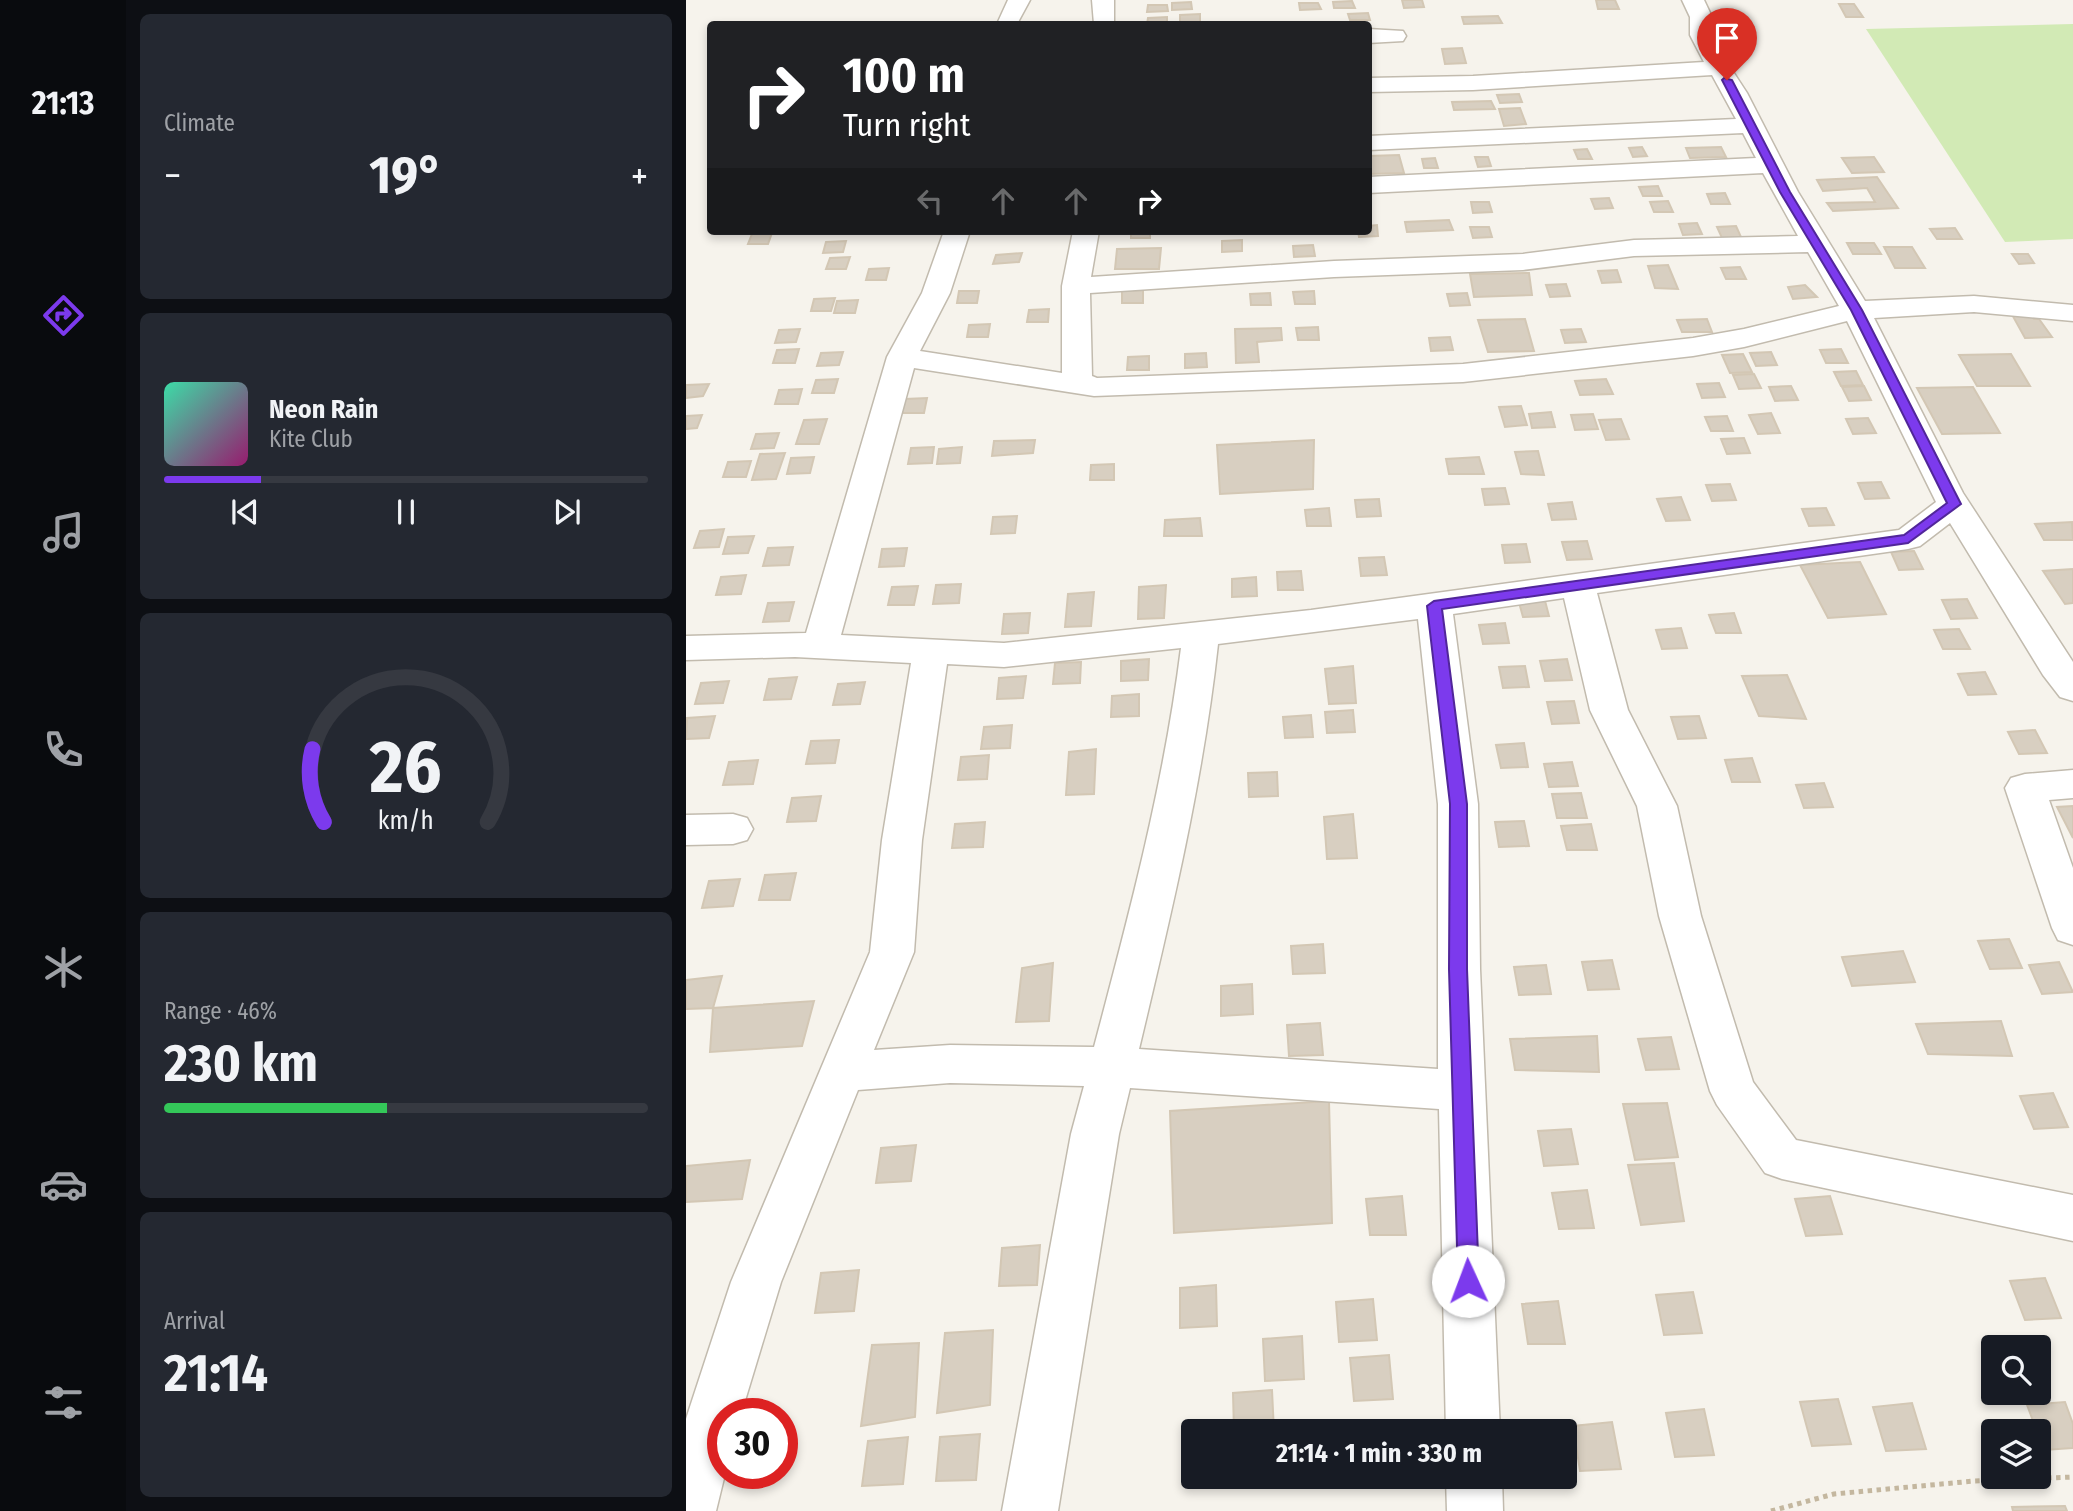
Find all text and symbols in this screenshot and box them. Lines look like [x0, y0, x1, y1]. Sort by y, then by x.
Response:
pin [1697, 8, 1757, 80]
icon: arrive [1708, 19, 1746, 57]
text: 100 m [843, 46, 965, 105]
icon: right [728, 49, 819, 140]
text: 21:13 [32, 84, 94, 122]
text: Turn right [843, 106, 970, 144]
text: Climate [164, 109, 235, 137]
text: 19° [369, 144, 443, 207]
text: − [164, 153, 181, 199]
text: + [631, 153, 648, 199]
icon: left [911, 182, 949, 220]
icon: ahead [984, 182, 1022, 220]
icon: ahead [1057, 182, 1095, 220]
icon: right [1130, 182, 1168, 220]
icon: directions [39, 291, 88, 340]
text: Neon Rain [269, 394, 378, 425]
text: Kite Club [269, 425, 353, 453]
icon: previous [226, 493, 264, 531]
icon: pause [387, 493, 425, 531]
icon: next [548, 493, 586, 531]
icon: music [39, 508, 88, 557]
text: 26 [369, 724, 442, 811]
icon: phone [39, 725, 88, 774]
text: km/h [378, 805, 434, 835]
icon: climate [39, 943, 88, 992]
text: Range · 46% [164, 997, 277, 1025]
text: 230 km [164, 1032, 318, 1095]
icon: car [39, 1160, 88, 1209]
position arrow [1431, 1244, 1505, 1318]
text: Arrival [164, 1307, 225, 1335]
map controls [1981, 1335, 2051, 1489]
button: search [1981, 1335, 2051, 1405]
text: 21:14 [164, 1342, 268, 1405]
icon: filters [39, 1378, 88, 1427]
speed limit sign: 30 [707, 1398, 798, 1489]
button: layers [1981, 1419, 2051, 1489]
text: 21:14 · 1 min · 330 m [1276, 1438, 1482, 1469]

